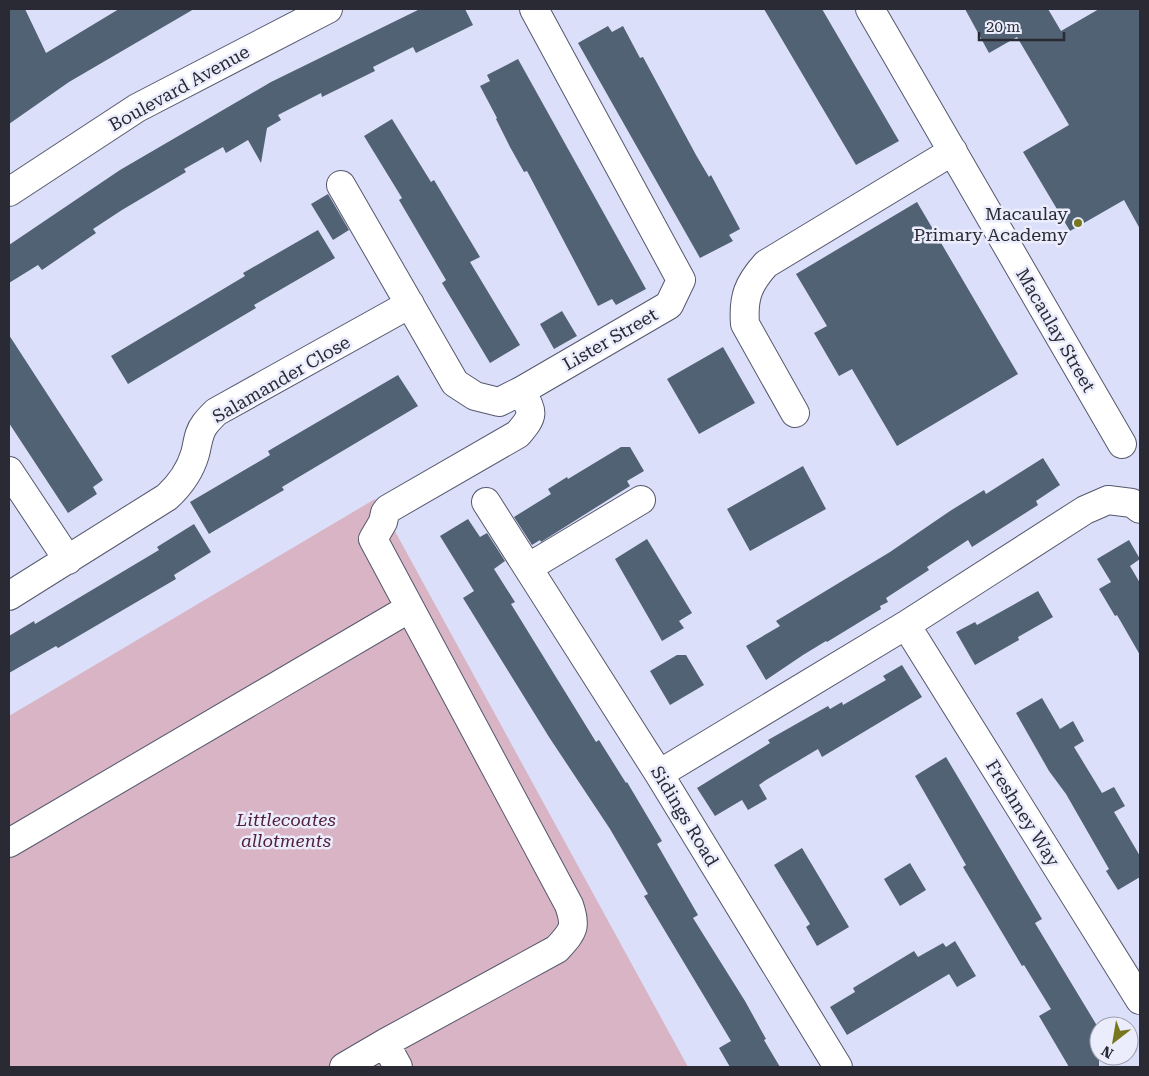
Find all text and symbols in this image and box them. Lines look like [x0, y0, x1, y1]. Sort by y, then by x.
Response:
scale bar [979, 10, 1064, 42]
text: 20 m [986, 18, 1021, 36]
street label: Boulevard Avenue [105, 41, 253, 135]
place label: Macaulay Primary Academy [914, 203, 1068, 245]
marker: Macaulay Primary Academy [1072, 217, 1084, 229]
street label: Macaulay Street [1012, 264, 1100, 396]
street label: Lister Street [559, 303, 661, 374]
street label: Salamander Close [208, 331, 354, 427]
street label: Freshney Way [982, 756, 1064, 871]
street label: Sidings Road [647, 762, 723, 870]
park label: Littlecoates allotments [235, 809, 336, 851]
north arrow [1089, 1016, 1139, 1066]
text: N [1098, 1042, 1116, 1062]

